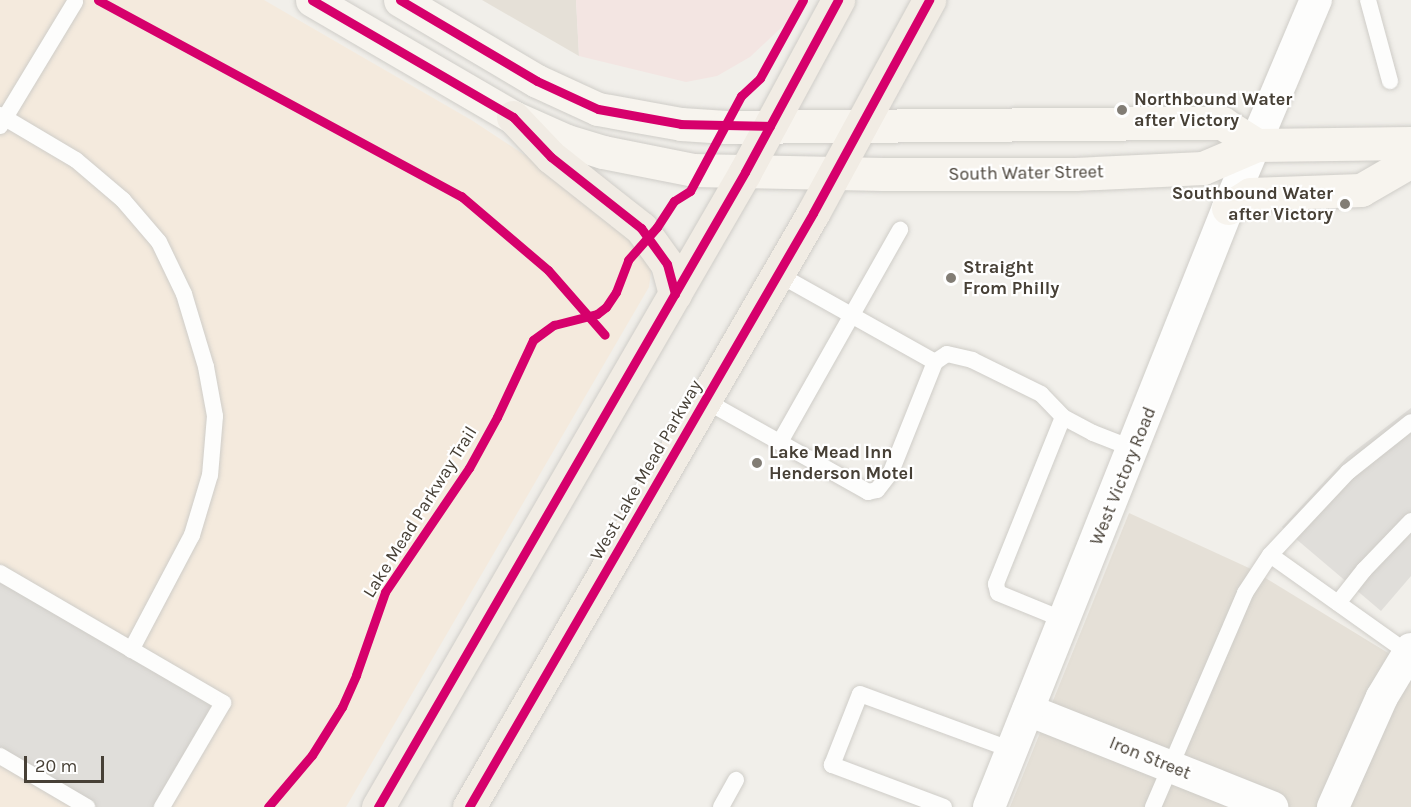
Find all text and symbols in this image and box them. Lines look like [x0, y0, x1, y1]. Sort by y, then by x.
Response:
place label: Northbound Water after Victory [1134, 89, 1292, 132]
marker: Northbound Water after Victory [1115, 103, 1129, 117]
street label: South Water Street [948, 161, 1104, 185]
place label: Southbound Water after Victory [1172, 183, 1333, 226]
marker: Southbound Water after Victory [1338, 197, 1352, 211]
place label: Straight From Philly [963, 257, 1059, 300]
marker: Straight From Philly [944, 271, 958, 285]
street label: West Lake Mead Parkway [586, 376, 706, 564]
street label: West Victory Road [1085, 404, 1161, 548]
street label: Lake Mead Parkway Trail [358, 422, 482, 602]
place label: Lake Mead Inn Henderson Motel [769, 442, 914, 484]
marker: Lake Mead Inn Henderson Motel [750, 456, 764, 470]
street label: Iron Street [1106, 732, 1194, 784]
scale bar [27, 744, 106, 782]
text: 20 m [35, 755, 77, 777]

